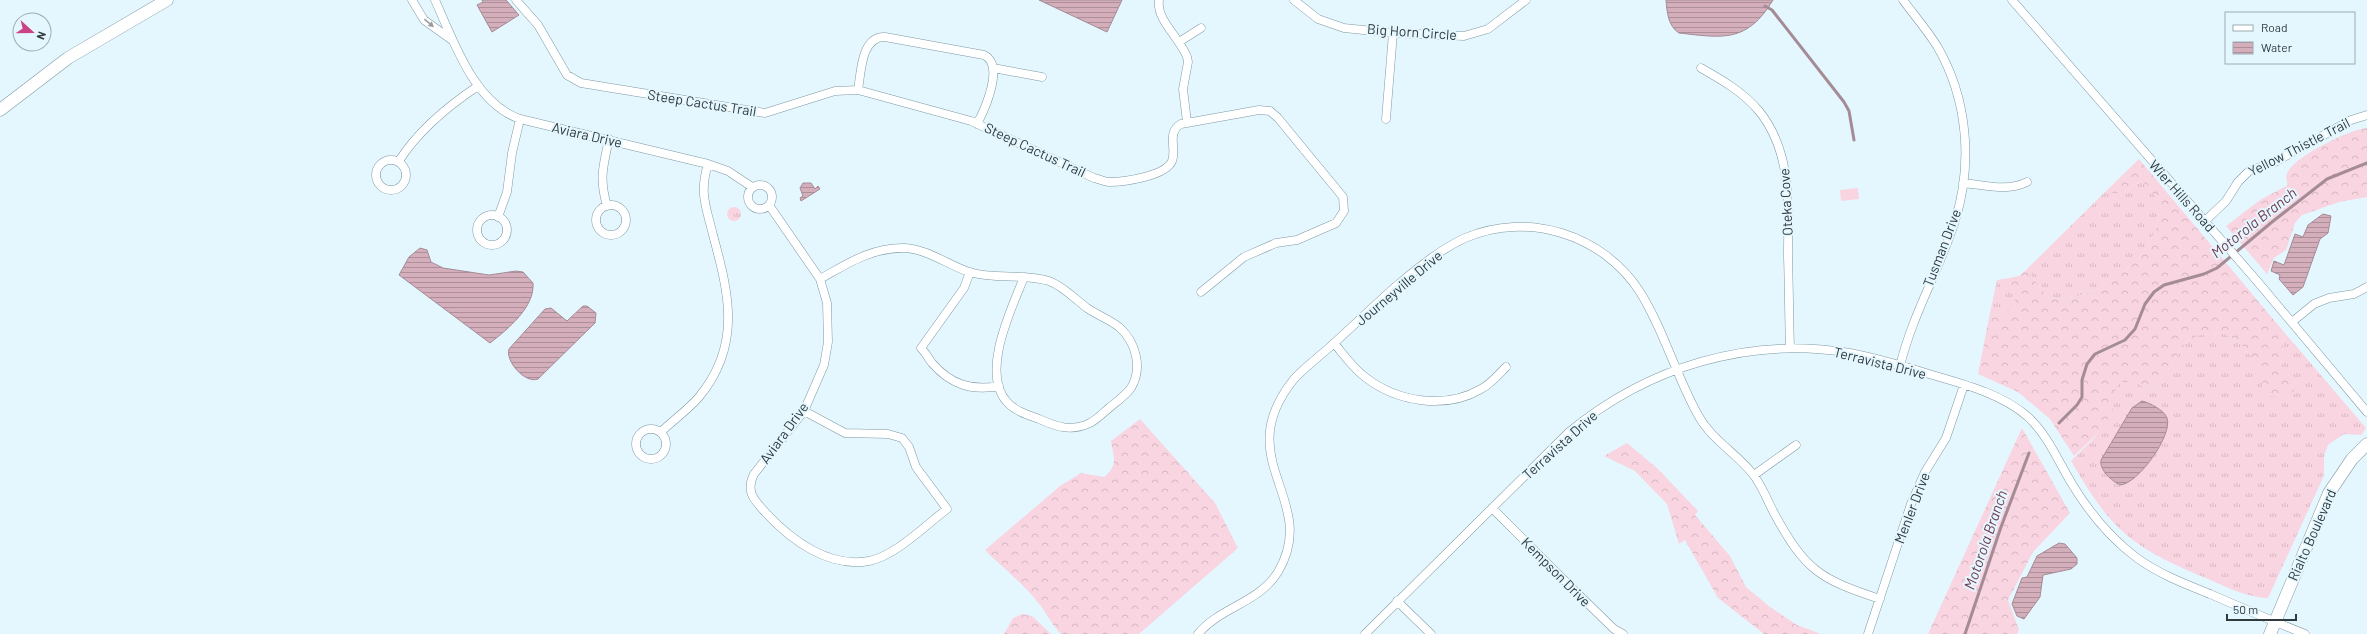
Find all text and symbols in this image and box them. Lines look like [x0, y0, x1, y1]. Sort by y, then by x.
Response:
north arrow [12, 12, 52, 52]
legend [2225, 12, 2355, 64]
one-way arrow [424, 19, 434, 28]
street label: Big Horn Circle [1367, 20, 1457, 43]
text: Road [2261, 20, 2288, 34]
text: N [34, 30, 49, 42]
text: Water [2261, 40, 2293, 54]
street label: Steep Cactus Trail [647, 86, 758, 119]
street label: Yellow Thistle Trail [2245, 114, 2352, 180]
street label: Aviara Drive [550, 118, 624, 151]
street label: Steep Cactus Trail [982, 119, 1089, 180]
street label: Wier Hills Road [2146, 156, 2219, 235]
street label: Oteka Cove [1775, 168, 1796, 236]
water label: Motorola Branch [2207, 183, 2300, 261]
street label: Tusman Drive [1919, 207, 1964, 289]
street label: Journeyville Drive [1352, 247, 1445, 329]
street label: Terravista Drive [1832, 343, 1928, 382]
street label: Aviara Drive [756, 399, 812, 467]
street label: Terravista Drive [1519, 407, 1601, 483]
street label: Menler Drive [1890, 470, 1933, 546]
street label: Rialto Boulevard [2284, 486, 2339, 583]
water label: Motorola Branch [1960, 487, 2011, 592]
street label: Kempson Drive [1518, 533, 1595, 610]
scale bar [2227, 596, 2296, 622]
text: 50 m [2233, 602, 2258, 616]

